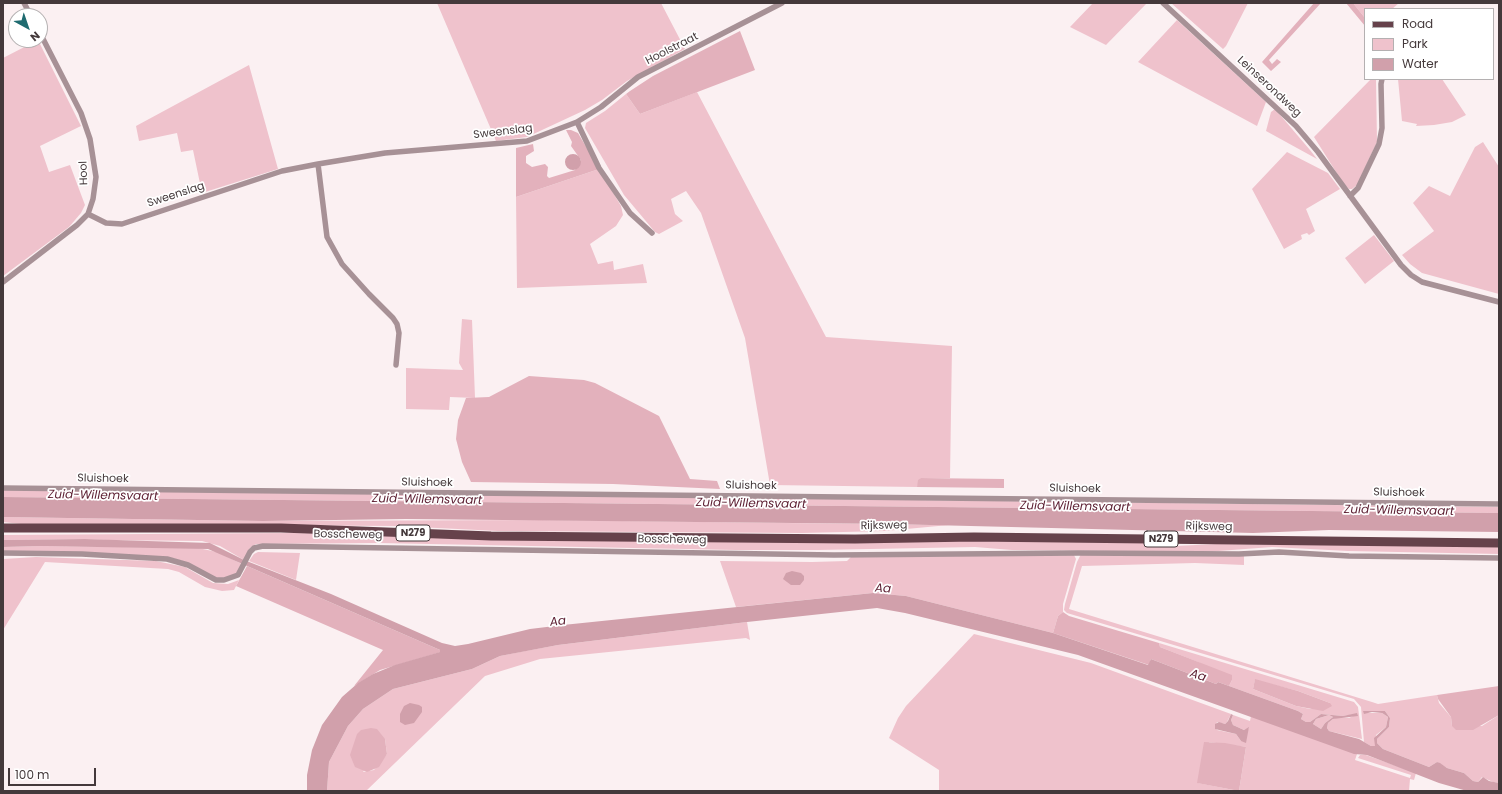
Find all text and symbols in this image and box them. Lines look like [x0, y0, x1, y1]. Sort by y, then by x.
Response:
north arrow [8, 8, 48, 48]
legend [1364, 8, 1494, 80]
text: Road [1402, 15, 1433, 32]
text: N [27, 28, 43, 45]
street label: Hoolstraat [644, 30, 700, 68]
text: Park [1402, 35, 1428, 52]
street label: Leinserondweg [1234, 54, 1304, 120]
text: Water [1402, 55, 1438, 72]
street label: Sweenslag [473, 122, 533, 142]
street label: Hool [77, 161, 91, 185]
street label: Sweenslag [146, 180, 206, 210]
street label: Sluishoek [77, 472, 129, 486]
street label: Sluishoek [401, 476, 453, 490]
street label: Sluishoek [725, 479, 777, 493]
street label: Sluishoek [1049, 482, 1101, 496]
street label: Sluishoek [1373, 486, 1425, 500]
water label: Zuid-Willemsvaart [48, 488, 158, 504]
water label: Zuid-Willemsvaart [372, 492, 482, 508]
water label: Zuid-Willemsvaart [696, 496, 806, 512]
water label: Zuid-Willemsvaart [1020, 499, 1130, 515]
water label: Zuid-Willemsvaart [1344, 503, 1454, 519]
street label: Rijksweg [860, 519, 908, 533]
street label: Rijksweg [1185, 520, 1233, 534]
road number: N279 [396, 525, 430, 541]
street label: Bosscheweg [313, 528, 383, 542]
road number: N279 [1144, 531, 1178, 547]
street label: Bosscheweg [637, 533, 707, 547]
water label: Aa [874, 581, 892, 597]
water label: Aa [549, 614, 567, 630]
water label: Aa [1188, 667, 1208, 685]
scale bar [10, 760, 98, 786]
text: 100 m [15, 766, 49, 783]

